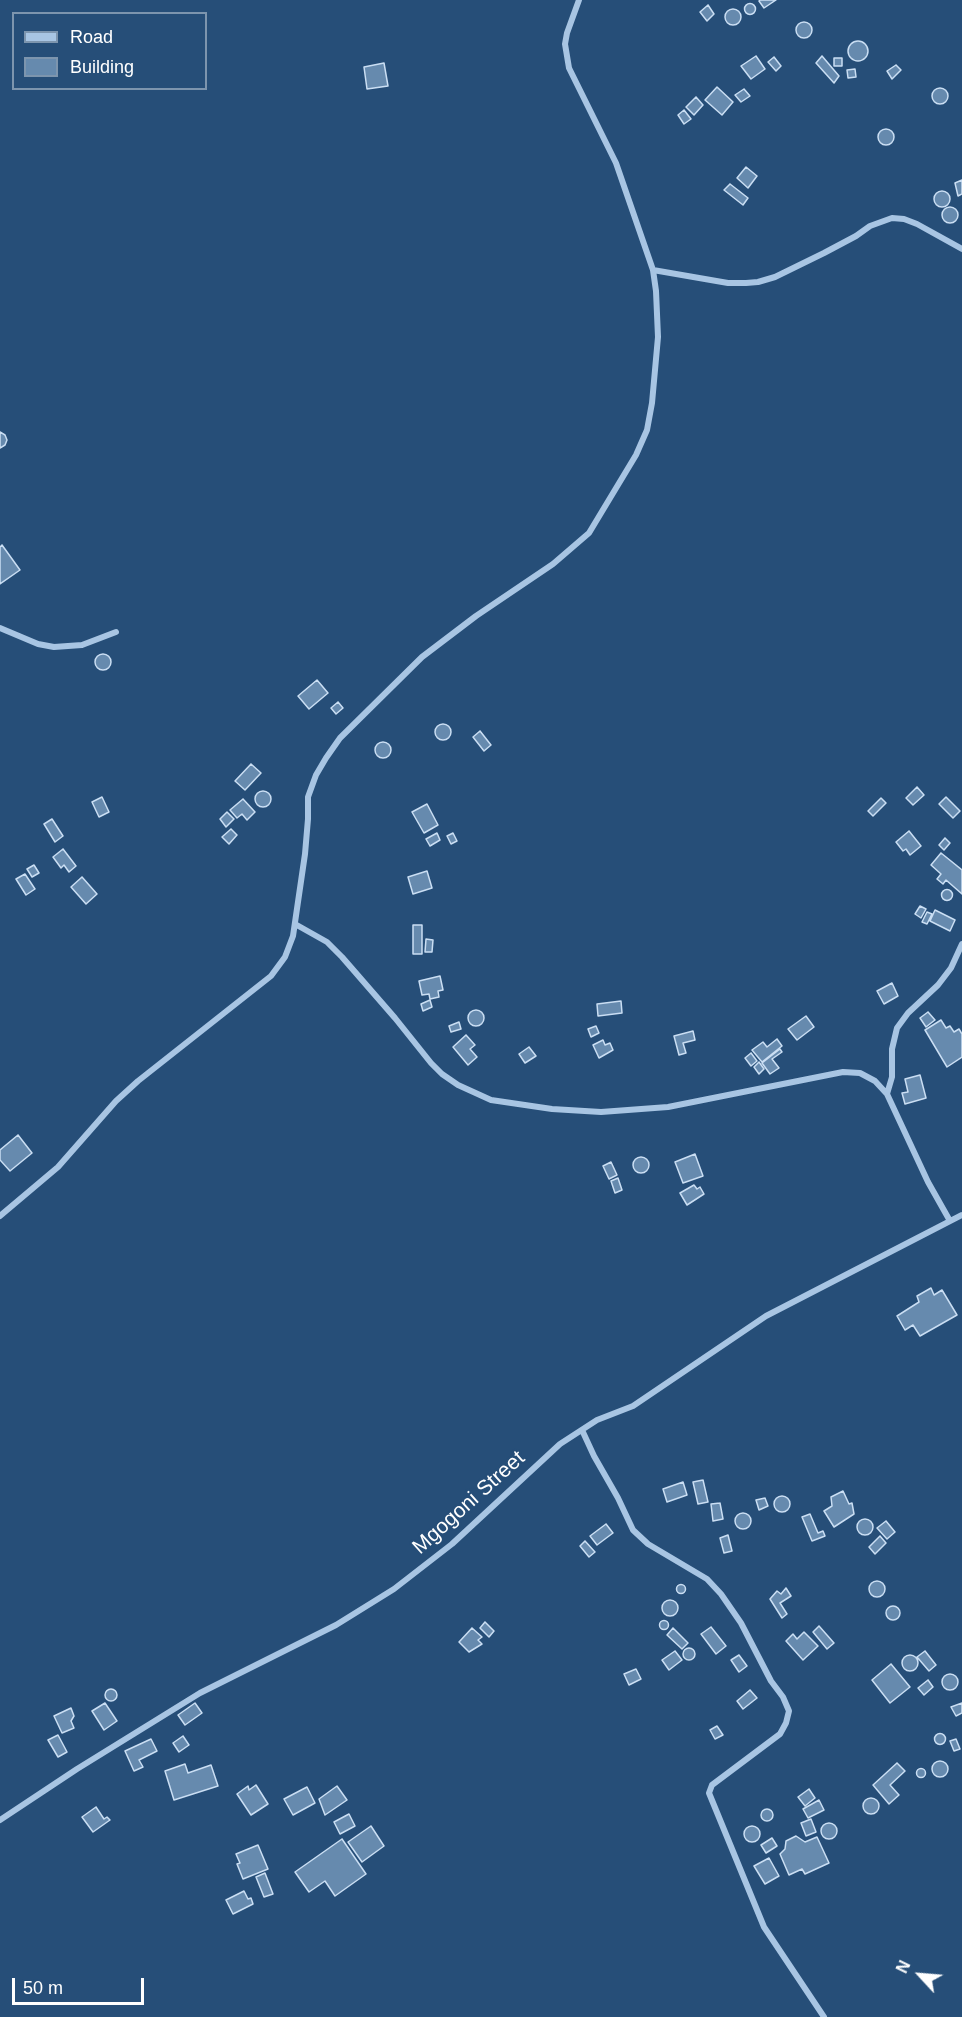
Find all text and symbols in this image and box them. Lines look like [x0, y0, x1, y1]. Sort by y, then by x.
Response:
legend [12, 12, 207, 90]
text: Road [70, 27, 113, 47]
text: Building [70, 57, 134, 77]
street label: Mgogoni Street [408, 1446, 530, 1560]
north arrow [890, 1945, 950, 2005]
text: N [893, 1958, 914, 1976]
scale bar [15, 1966, 147, 2004]
text: 50 m [23, 1978, 63, 1998]

